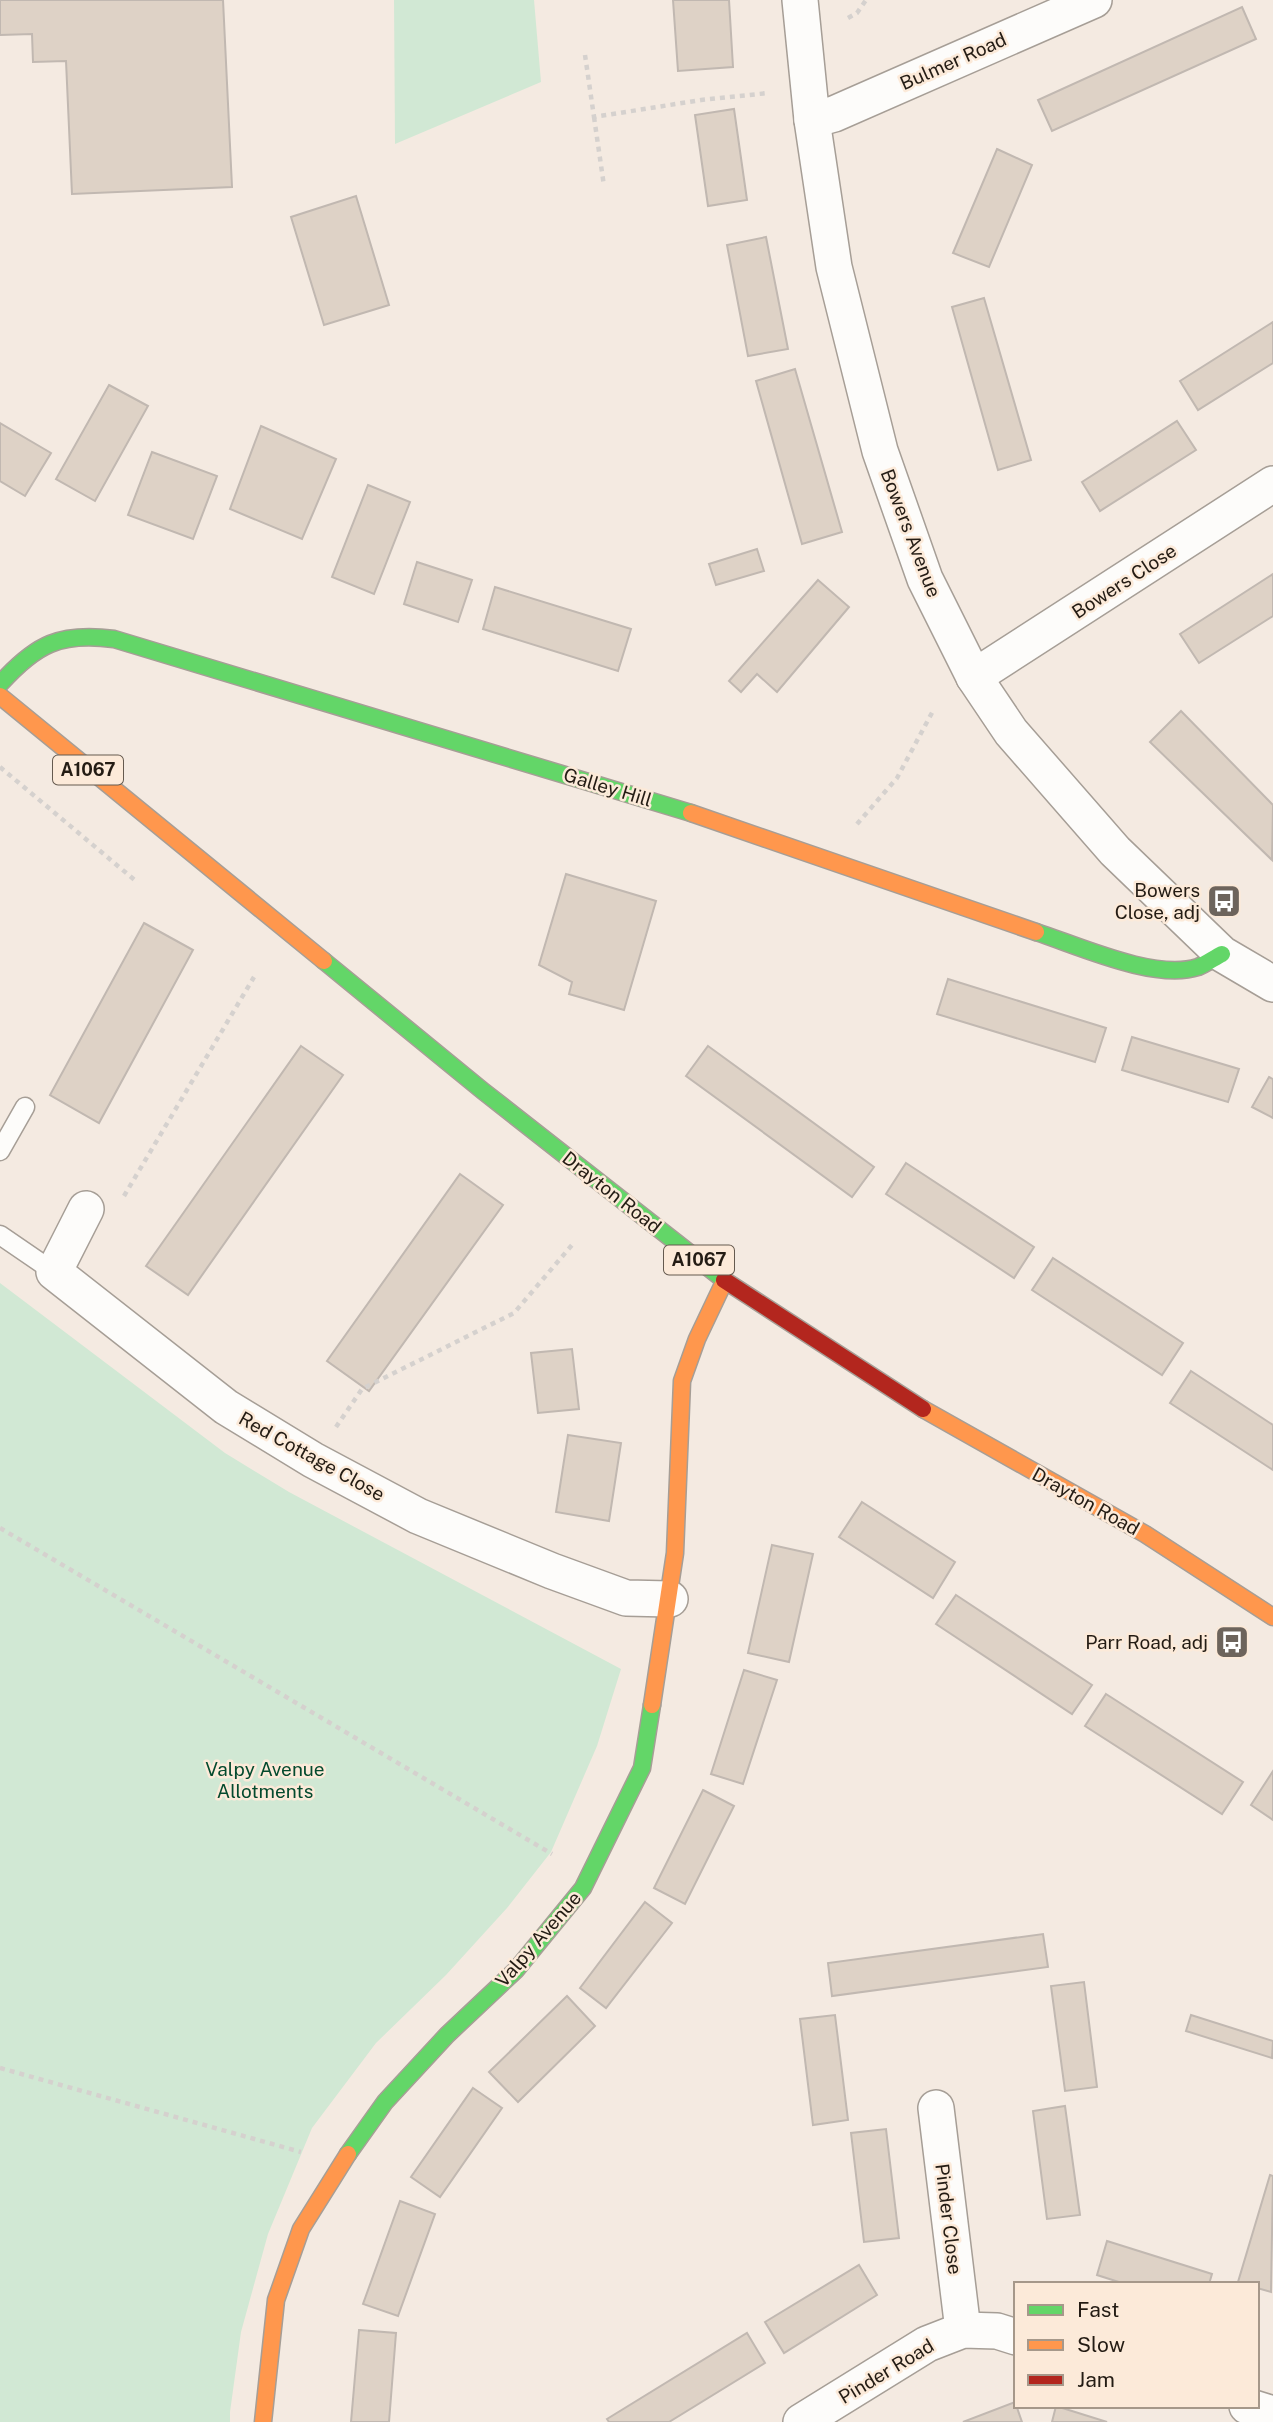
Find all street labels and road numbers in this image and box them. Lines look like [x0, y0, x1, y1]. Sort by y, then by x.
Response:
street label: Bulmer Road [897, 28, 1009, 94]
street label: Bowers Avenue [876, 466, 946, 600]
street label: Bowers Close [1068, 539, 1180, 623]
road number: A1067 [53, 756, 123, 784]
street label: Galley Hill [561, 763, 655, 811]
street label: Drayton Road [558, 1147, 666, 1237]
road number: A1067 [664, 1246, 734, 1274]
street label: Red Cottage Close [235, 1407, 389, 1505]
street label: Drayton Road [1029, 1463, 1143, 1539]
street label: Valpy Avenue [491, 1887, 585, 1991]
street label: Pinder Close [931, 2162, 967, 2276]
street label: Pinder Road [834, 2334, 938, 2408]

